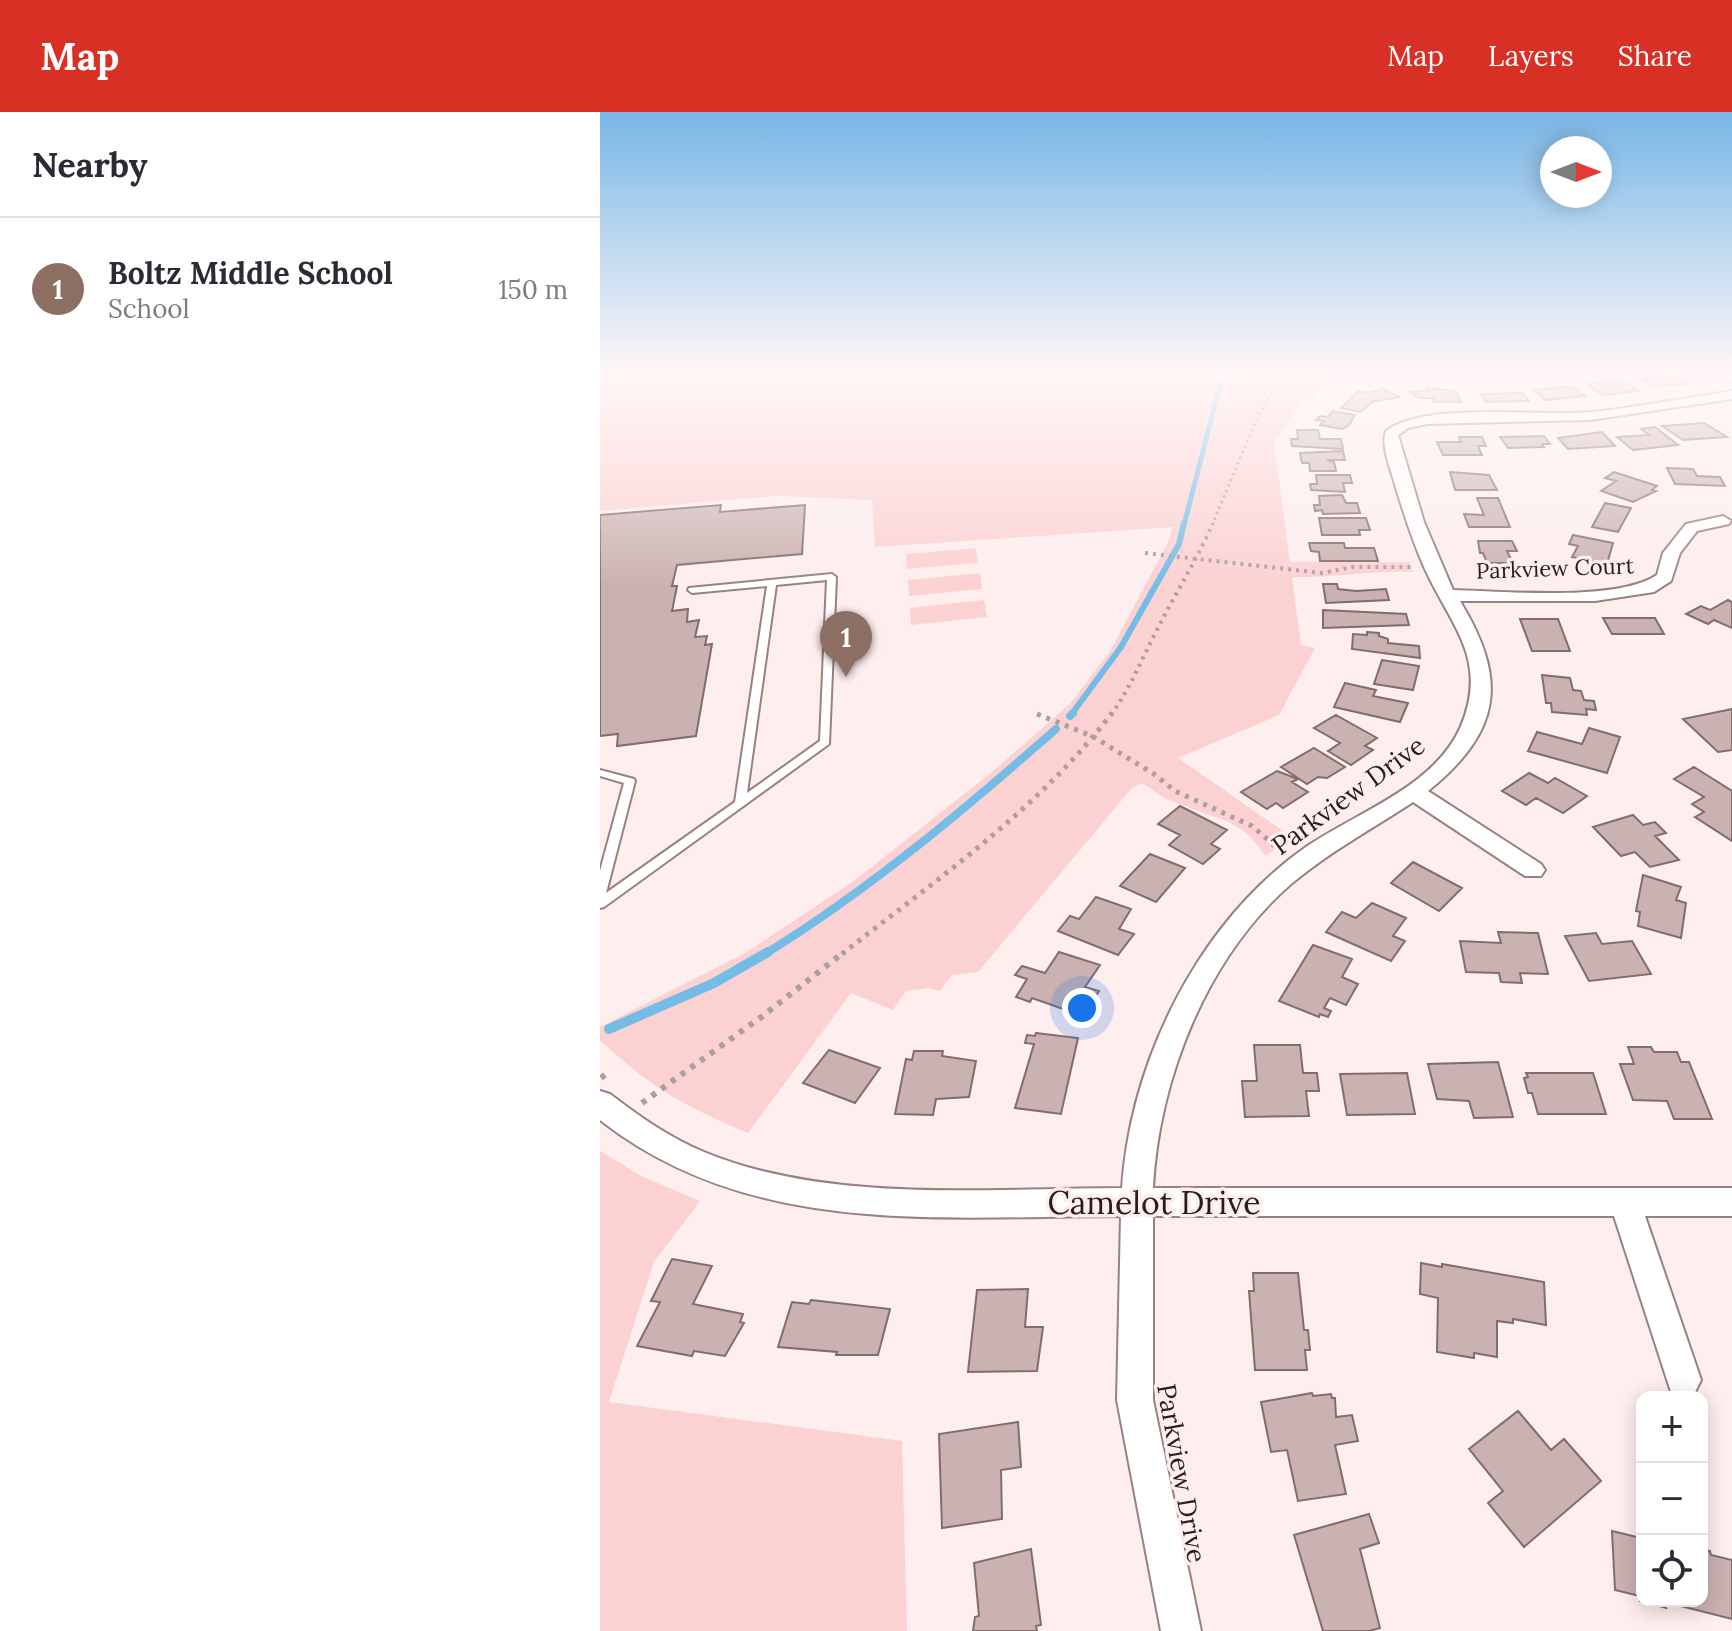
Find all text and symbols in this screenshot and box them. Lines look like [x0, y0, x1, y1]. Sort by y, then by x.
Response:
text: Map [40, 32, 119, 80]
text: Map [1387, 38, 1444, 74]
text: Layers [1488, 38, 1574, 74]
text: Share [1618, 38, 1692, 74]
north arrow [1540, 136, 1612, 208]
text: Nearby [32, 143, 148, 186]
text: Boltz Middle School [108, 254, 393, 292]
text: 1 [53, 273, 63, 306]
text: 150 m [498, 273, 568, 306]
text: School [108, 292, 190, 325]
street label: Parkview Court [1476, 551, 1635, 585]
pin: 1 [820, 611, 872, 677]
street label: Parkview Drive [1265, 728, 1431, 862]
your location [1062, 988, 1102, 1028]
street label: Camelot Drive [1047, 1182, 1261, 1223]
street label: Parkview Drive [1150, 1381, 1214, 1565]
map controls [1636, 1391, 1708, 1607]
button: + [1636, 1391, 1708, 1463]
button: − [1636, 1463, 1708, 1535]
button: locate [1636, 1535, 1708, 1607]

